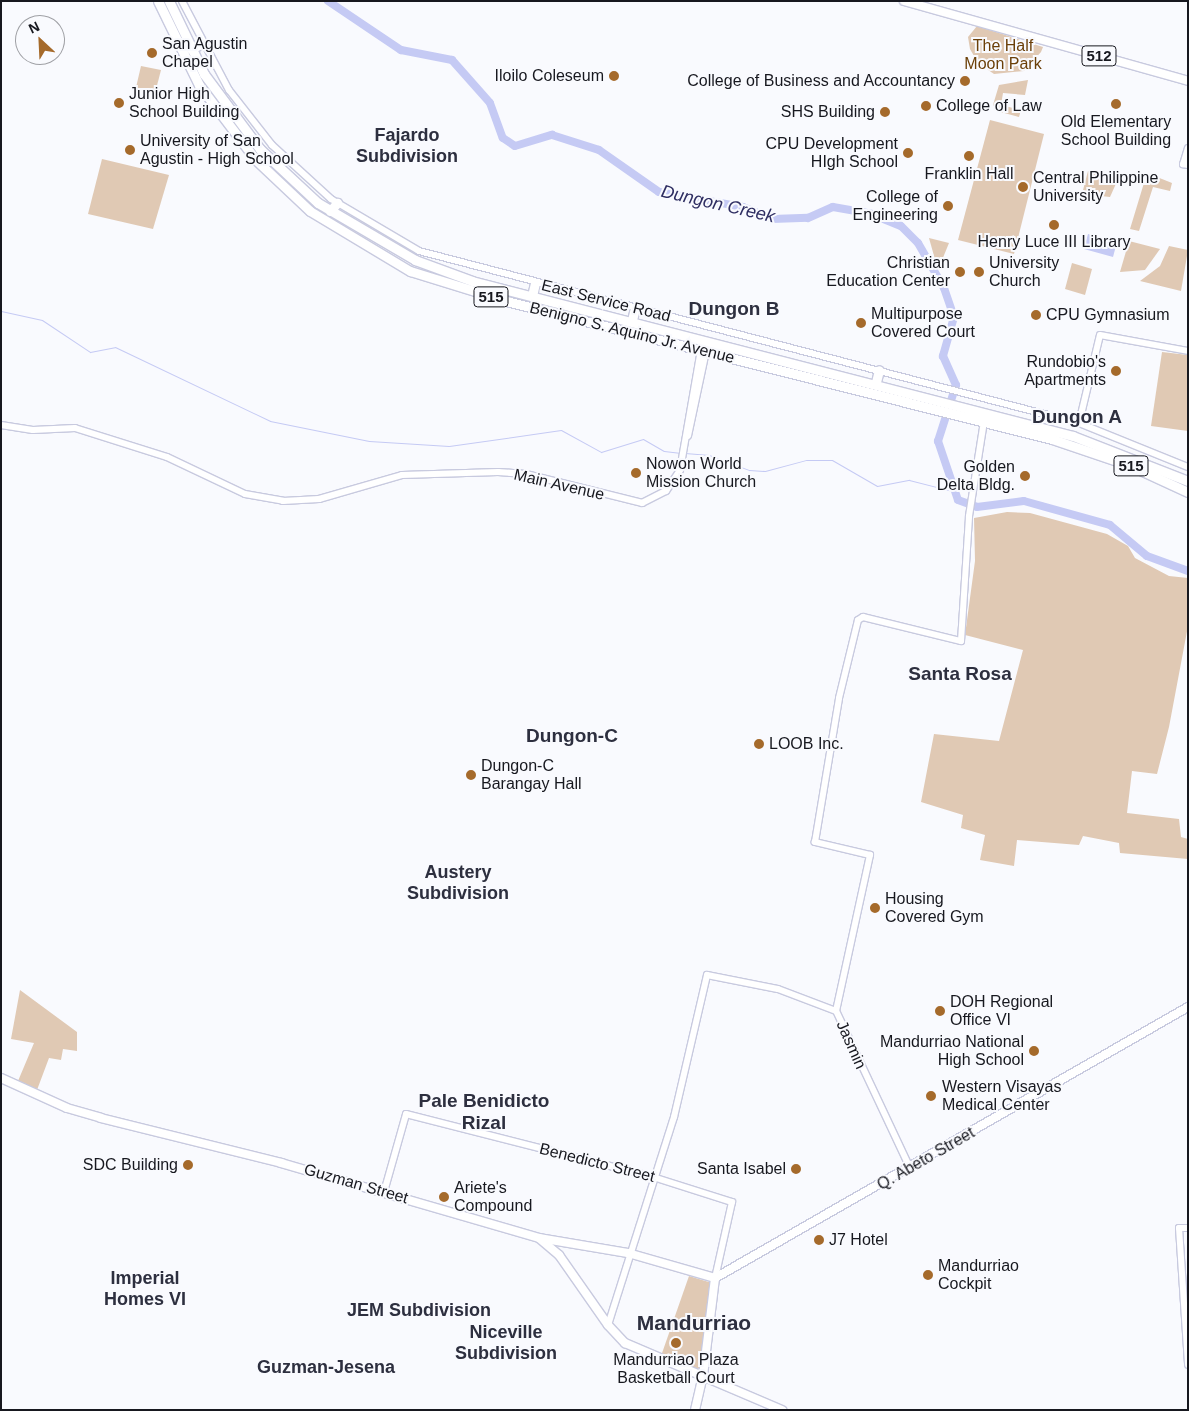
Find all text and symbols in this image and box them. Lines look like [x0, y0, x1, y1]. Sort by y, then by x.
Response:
north arrow [15, 15, 65, 65]
text: N [26, 18, 42, 37]
place label: San Agustin Chapel [162, 34, 248, 72]
park label: The Half Moon Park [964, 36, 1042, 74]
road number: 512 [1080, 44, 1118, 68]
marker: San Agustin Chapel [146, 47, 158, 59]
place label: Iloilo Coleseum [495, 66, 604, 86]
marker: Iloilo Coleseum [608, 70, 620, 82]
place label: College of Business and Accountancy [686, 71, 955, 91]
marker: College of Business and Accountancy [959, 75, 971, 87]
place label: Junior High School Building [129, 84, 239, 122]
place label: College of Law [936, 96, 1042, 116]
marker: Junior High School Building [113, 97, 125, 109]
marker: Old Elementary School Building [1110, 98, 1122, 110]
marker: College of Law [920, 100, 932, 112]
place label: SHS Building [781, 102, 875, 122]
marker: SHS Building [879, 106, 891, 118]
place label: Old Elementary School Building [1061, 112, 1171, 150]
district label: Fajardo Subdivision [356, 125, 458, 168]
place label: University of San Agustin - High School [140, 131, 294, 169]
place label: CPU Development HIgh School [766, 134, 898, 172]
marker: University of San Agustin - High School [124, 144, 136, 156]
marker: CPU Development HIgh School [902, 147, 914, 159]
marker: Franklin Hall [963, 150, 975, 162]
place label: Franklin Hall [925, 164, 1013, 184]
place label: Central Philippine University [1033, 168, 1158, 206]
water label: Dungon Creek [659, 180, 777, 228]
marker: Central Philippine University [1017, 181, 1029, 193]
place label: College of Engineering [853, 187, 938, 225]
marker: College of Engineering [942, 200, 954, 212]
marker: Henry Luce III Library [1048, 219, 1060, 231]
place label: Henry Luce III Library [978, 232, 1130, 252]
place label: Christian Education Center [826, 253, 950, 291]
place label: University Church [989, 253, 1059, 291]
marker: Christian Education Center [954, 266, 966, 278]
marker: University Church [973, 266, 985, 278]
street label: East Service Road [539, 276, 673, 326]
road number: 515 [472, 284, 510, 310]
street label: Benigno S. Aquino Jr. Avenue [527, 298, 737, 368]
district label: Dungon B [689, 298, 779, 320]
place label: Multipurpose Covered Court [871, 304, 975, 342]
place label: CPU Gymnasium [1046, 305, 1170, 325]
marker: CPU Gymnasium [1030, 309, 1042, 321]
marker: Multipurpose Covered Court [855, 317, 867, 329]
place label: Rundobio's Apartments [1024, 352, 1106, 390]
marker: Rundobio's Apartments [1110, 365, 1122, 377]
district label: Dungon A [1032, 406, 1122, 428]
place label: Nowon World Mission Church [646, 454, 756, 492]
road number: 515 [1112, 454, 1150, 478]
place label: Golden Delta Bldg. [937, 457, 1015, 495]
street label: Main Avenue [511, 465, 607, 505]
marker: Nowon World Mission Church [630, 467, 642, 479]
marker: Golden Delta Bldg. [1019, 470, 1031, 482]
district label: Santa Rosa [908, 663, 1012, 685]
district label: Dungon-C [526, 725, 618, 747]
place label: LOOB Inc. [769, 734, 844, 754]
marker: LOOB Inc. [753, 738, 765, 750]
place label: Dungon-C Barangay Hall [481, 756, 582, 794]
marker: Dungon-C Barangay Hall [465, 769, 477, 781]
district label: Austery Subdivision [407, 862, 509, 904]
place label: Housing Covered Gym [885, 889, 984, 927]
marker: Housing Covered Gym [869, 902, 881, 914]
place label: DOH Regional Office VI [950, 992, 1053, 1030]
marker: DOH Regional Office VI [934, 1005, 946, 1017]
street label: Jasmin [832, 1018, 870, 1072]
place label: Mandurriao National High School [880, 1032, 1024, 1070]
marker: Mandurriao National High School [1028, 1045, 1040, 1057]
place label: Western Visayas Medical Center [942, 1077, 1061, 1115]
marker: Western Visayas Medical Center [924, 1089, 938, 1103]
district label: Pale Benidicto Rizal [419, 1090, 549, 1134]
street label: Q. Abeto Street [873, 1123, 979, 1195]
street label: Benedicto Street [537, 1139, 657, 1187]
place label: SDC Building [83, 1155, 178, 1175]
marker: SDC Building [182, 1159, 194, 1171]
place label: Santa Isabel [697, 1159, 786, 1179]
street label: Guzman Street [302, 1160, 410, 1208]
marker: Santa Isabel [790, 1163, 802, 1175]
place label: Ariete's Compound [454, 1178, 532, 1216]
marker: Ariete's Compound [438, 1191, 450, 1203]
place label: J7 Hotel [829, 1230, 888, 1250]
marker: J7 Hotel [813, 1234, 825, 1246]
place label: Mandurriao Cockpit [938, 1256, 1019, 1294]
district label: Imperial Homes VI [104, 1268, 186, 1310]
marker: Mandurriao Cockpit [922, 1269, 934, 1281]
district label: JEM Subdivision [347, 1299, 491, 1321]
district label: Mandurriao [637, 1310, 751, 1336]
district label: Niceville Subdivision [455, 1322, 557, 1365]
marker: Mandurriao Plaza Basketball Court [670, 1337, 682, 1349]
place label: Mandurriao Plaza Basketball Court [613, 1350, 739, 1388]
district label: Guzman-Jesena [257, 1356, 395, 1378]

